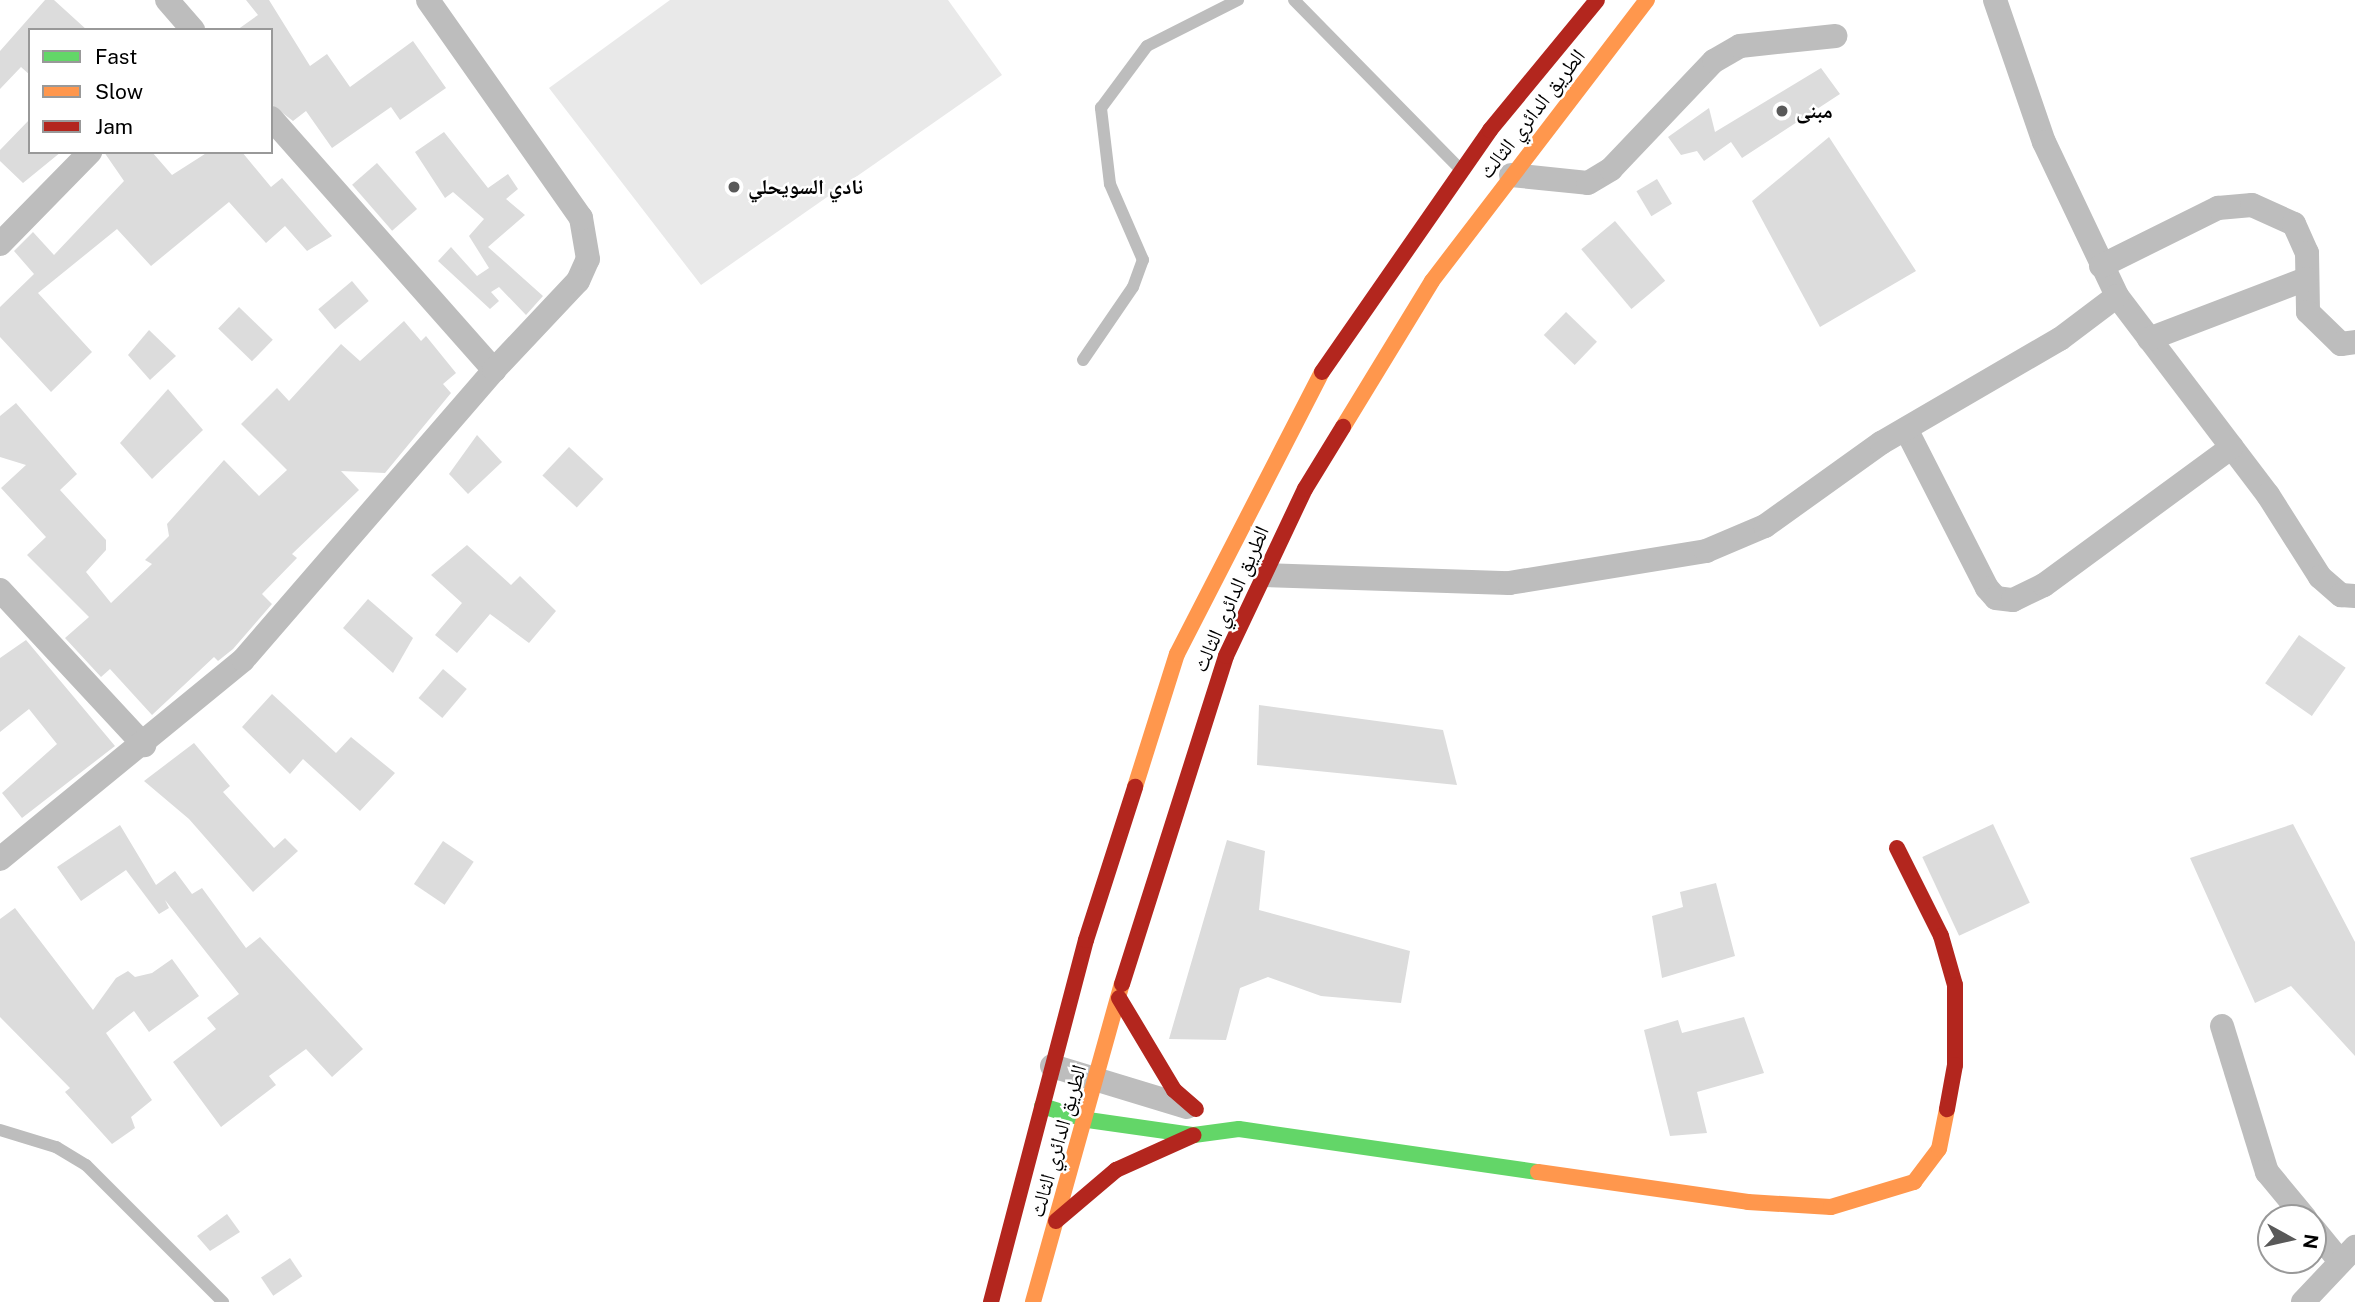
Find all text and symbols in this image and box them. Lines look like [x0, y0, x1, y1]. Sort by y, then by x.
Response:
legend [28, 28, 273, 154]
text: Fast [95, 44, 137, 69]
street label: الطريق الدائري الثالث [1474, 44, 1590, 184]
text: Slow [95, 79, 143, 104]
place label: مبنى [1796, 98, 1833, 124]
marker: مبنى [1774, 103, 1790, 119]
text: Jam [95, 114, 133, 139]
place label: نادي السويحلي [748, 174, 863, 200]
marker: نادي السويحلي [726, 179, 742, 195]
street label: الطريق الدائري الثالث [1187, 522, 1275, 676]
street label: الطريق الدائري الثالث [1024, 1062, 1092, 1220]
north arrow [2257, 1204, 2327, 1274]
text: N [2299, 1233, 2323, 1251]

